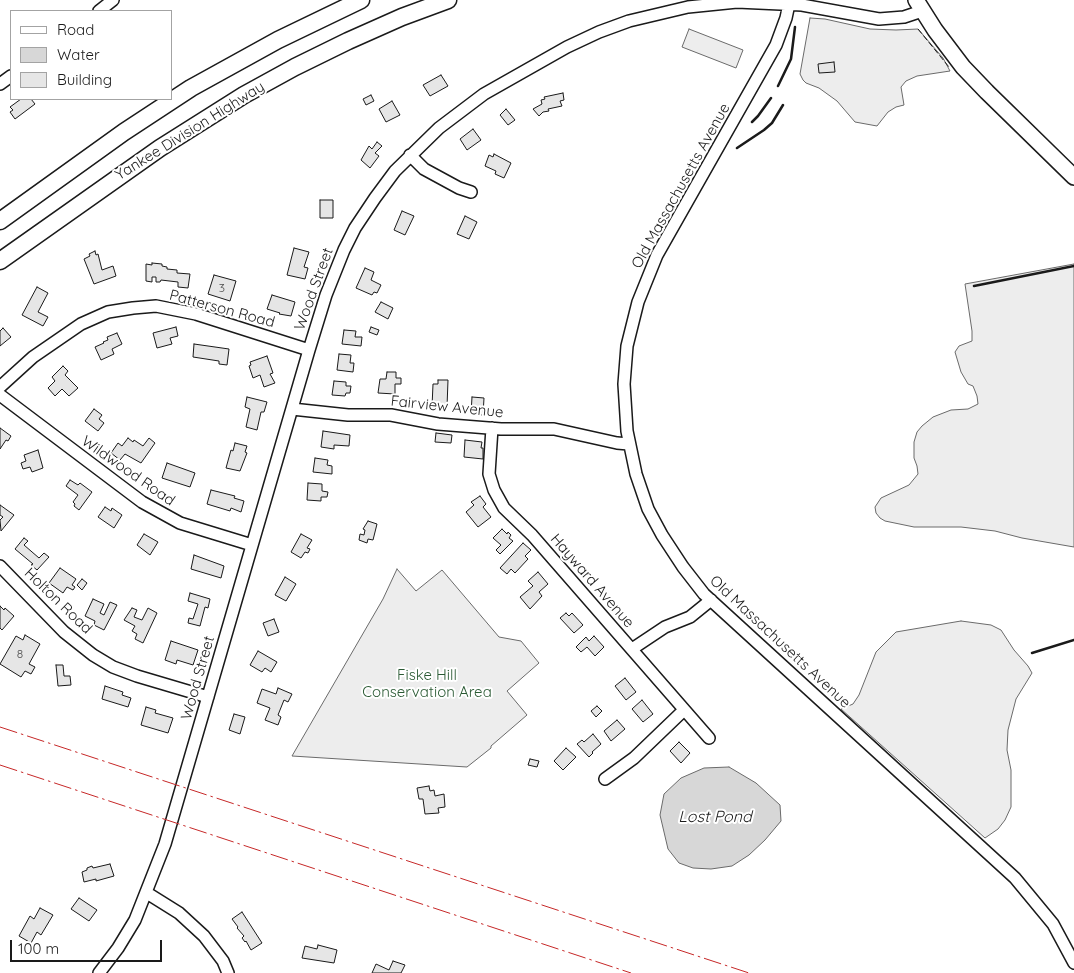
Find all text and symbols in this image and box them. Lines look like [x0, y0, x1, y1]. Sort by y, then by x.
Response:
legend [10, 10, 172, 100]
text: Road [57, 20, 94, 39]
text: Water [57, 45, 100, 64]
text: Building [57, 70, 112, 89]
street label: Yankee Division Highway [112, 78, 268, 184]
street label: Old Massachusetts Avenue [628, 100, 734, 272]
street label: Wood Street [291, 245, 337, 333]
house number: 3 [219, 281, 225, 295]
street label: Patterson Road [167, 286, 277, 332]
street label: Fairview Avenue [390, 392, 504, 422]
street label: Wildwood Road [78, 432, 178, 510]
street label: Hayward Avenue [546, 530, 638, 632]
street label: Holton Road [20, 564, 96, 638]
street label: Old Massachusetts Avenue [706, 572, 854, 712]
street label: Wood Street [177, 634, 219, 722]
house number: 8 [17, 647, 23, 661]
park label: Fiske Hill Conservation Area [362, 666, 492, 701]
water label: Lost Pond [678, 807, 752, 827]
scale bar [12, 930, 165, 962]
text: 100 m [18, 939, 59, 958]

